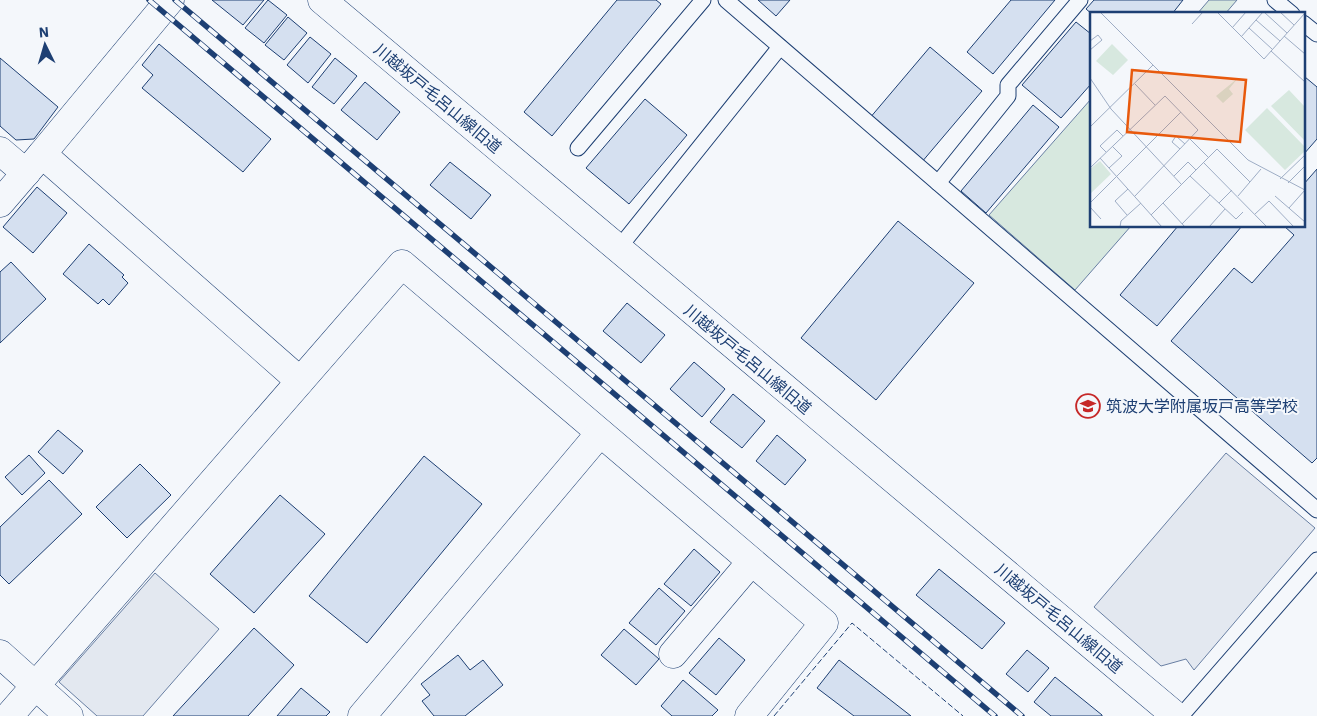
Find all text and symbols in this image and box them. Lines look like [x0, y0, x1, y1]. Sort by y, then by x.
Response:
inset map [1090, 12, 1304, 228]
north arrow [20, 20, 70, 70]
text: N [38, 23, 50, 41]
street label: 川越坂戸毛呂山線旧道 [370, 39, 506, 157]
street label: 川越坂戸毛呂山線旧道 [680, 300, 816, 418]
school or university icon: 筑波大学附属坂戸高等学校 [1075, 393, 1101, 419]
place label: 筑波大学附属坂戸高等学校 [1106, 396, 1298, 416]
street label: 川越坂戸毛呂山線旧道 [991, 559, 1127, 677]

